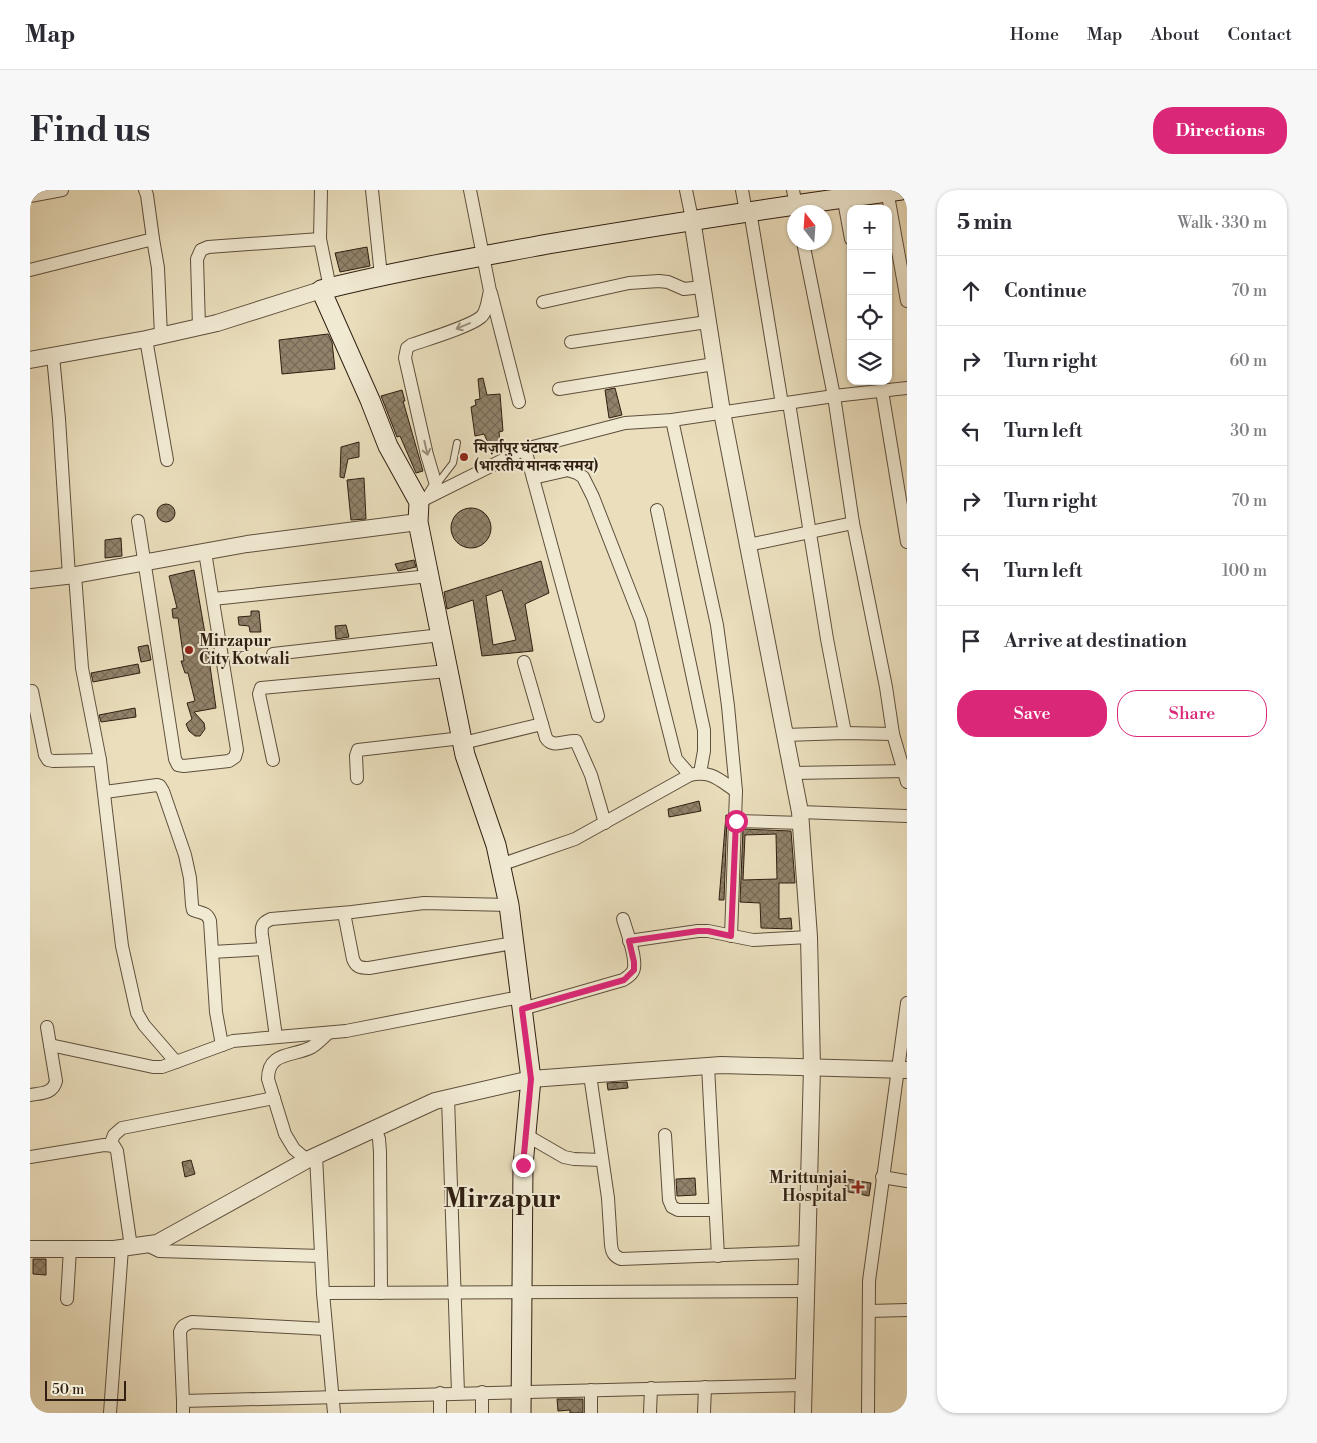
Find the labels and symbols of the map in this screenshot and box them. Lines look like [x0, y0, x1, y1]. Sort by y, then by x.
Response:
north arrow [787, 205, 832, 250]
one-way arrow [455, 322, 470, 331]
place label: मिर्ज़ापुर घंटाघर (भारतीय मानक समय) [473, 438, 598, 476]
one-way arrow [422, 439, 431, 455]
marker: मिर्ज़ापुर घंटाघर (भारतीय मानक समय) [458, 451, 470, 463]
place label: Mirzapur City Kotwali [199, 631, 290, 669]
marker: Mirzapur City Kotwali [183, 644, 195, 656]
route start [725, 810, 748, 833]
route end [512, 1154, 535, 1177]
place label: Mrittunjai Hospital [769, 1168, 848, 1206]
marker: Mrittunjai Hospital [851, 1180, 865, 1194]
district label: Mirzapur [443, 1183, 561, 1215]
scale bar [45, 1378, 126, 1401]

